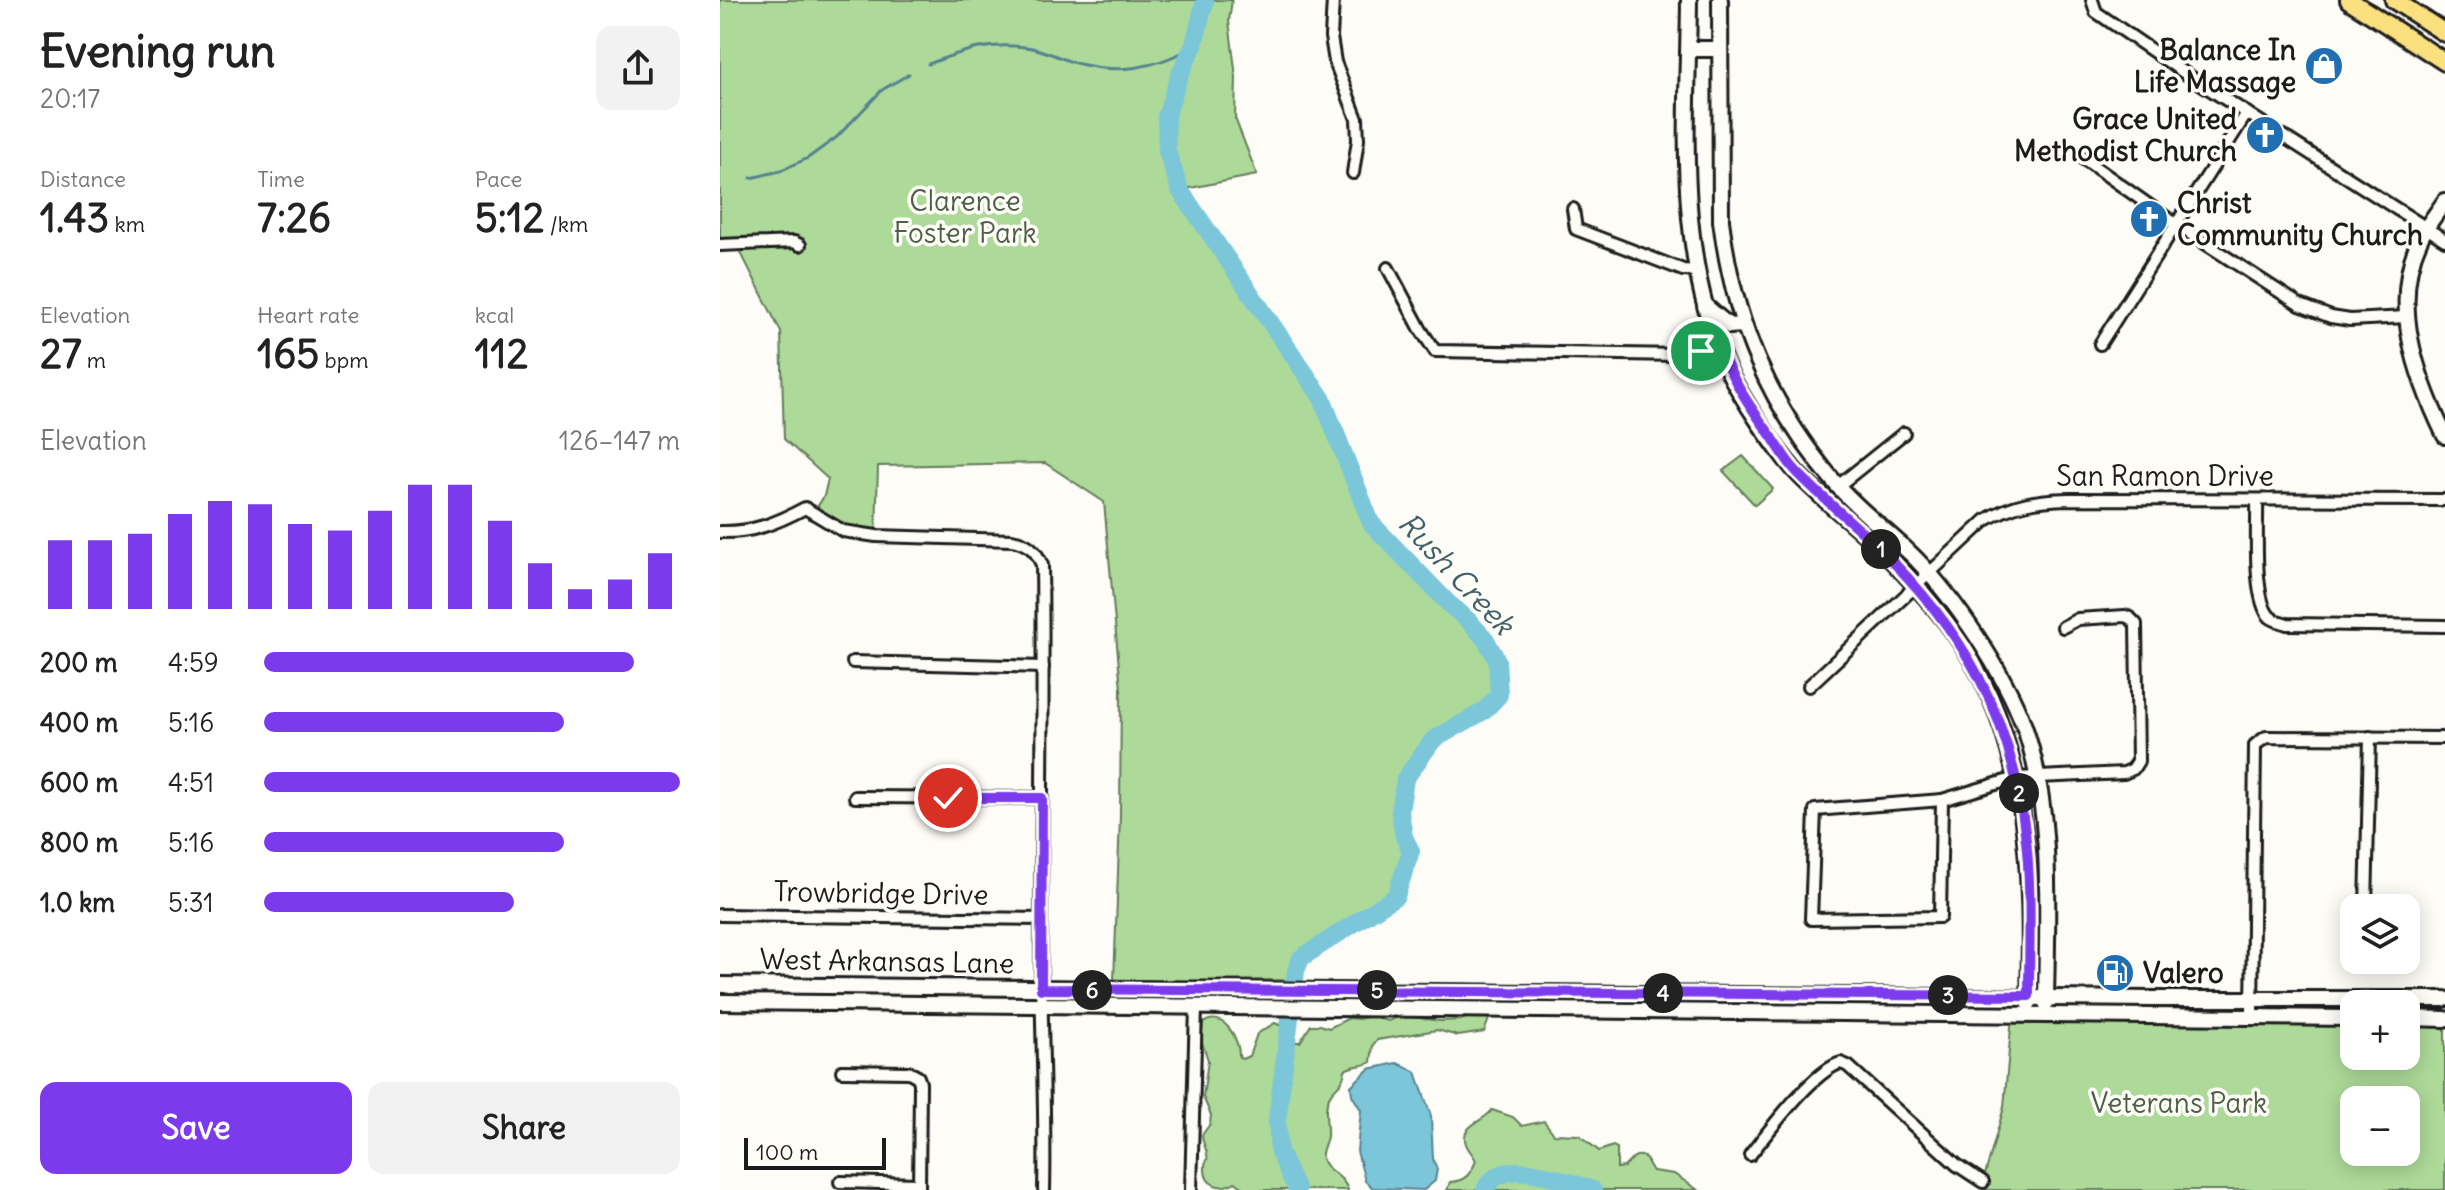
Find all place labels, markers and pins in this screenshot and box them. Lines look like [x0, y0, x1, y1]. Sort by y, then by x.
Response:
place label: Balance In Life Massage [2134, 32, 2296, 100]
shop icon: Balance In Life Massage [2303, 45, 2345, 87]
place label: Grace United Methodist Church [2014, 101, 2238, 169]
church icon: Grace United Methodist Church [2244, 114, 2286, 156]
place label: Christ Community Church [2177, 185, 2423, 253]
church icon: Christ Community Church [2128, 198, 2170, 240]
pin [1667, 317, 1735, 385]
pin: 1 [1861, 529, 1901, 569]
pin [914, 764, 982, 832]
pin: 2 [1999, 773, 2039, 813]
fuel station icon: Valero [2094, 952, 2136, 994]
place label: Valero [2143, 955, 2224, 991]
pin: 6 [1072, 970, 1112, 1010]
pin: 5 [1357, 970, 1397, 1010]
pin: 4 [1643, 973, 1683, 1013]
pin: 3 [1928, 975, 1968, 1015]

